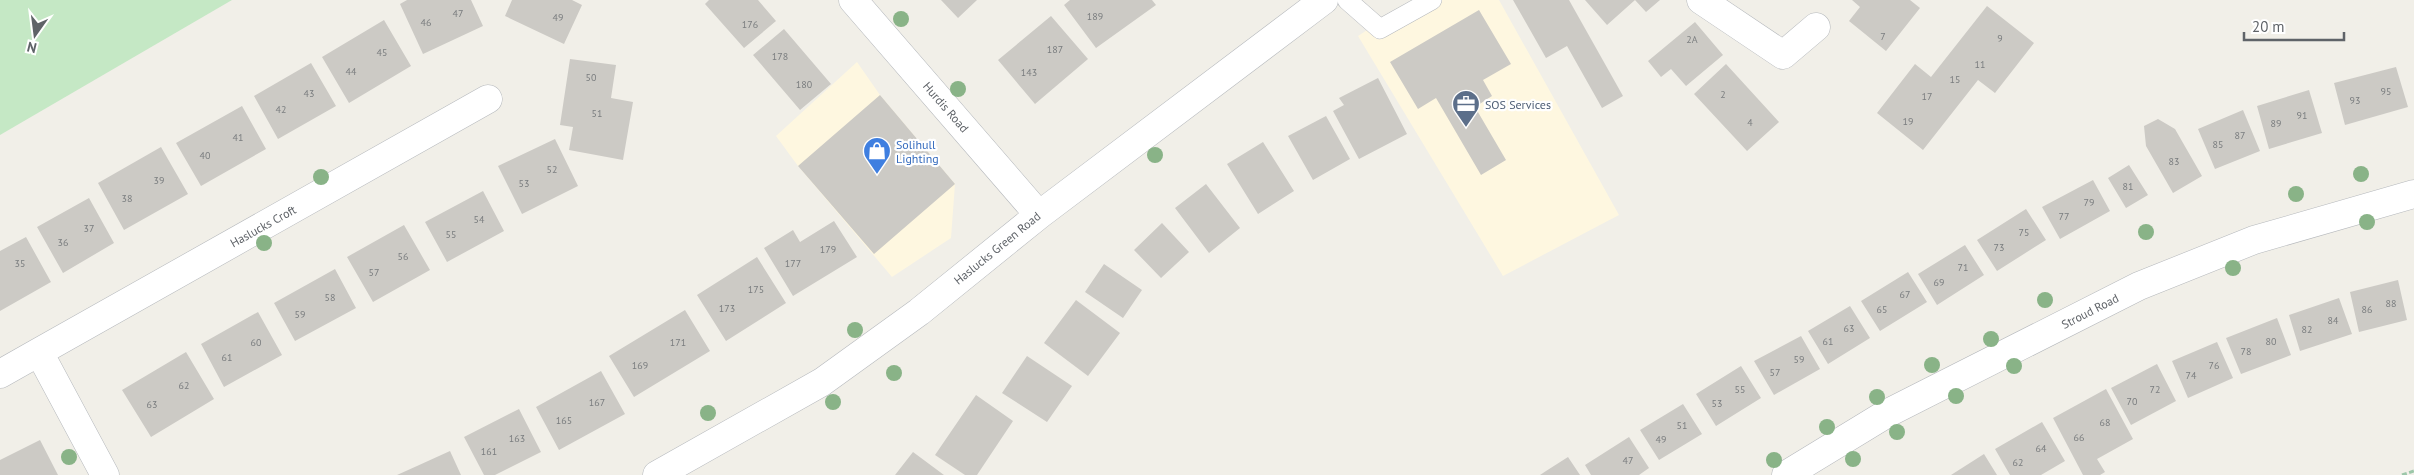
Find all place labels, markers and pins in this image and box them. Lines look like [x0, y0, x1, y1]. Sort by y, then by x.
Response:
office icon: SOS Services [1451, 89, 1481, 128]
place label: SOS Services [1485, 97, 1551, 112]
shop icon: Solihull Lighting [862, 136, 892, 175]
place label: Solihull Lighting [896, 137, 939, 166]

